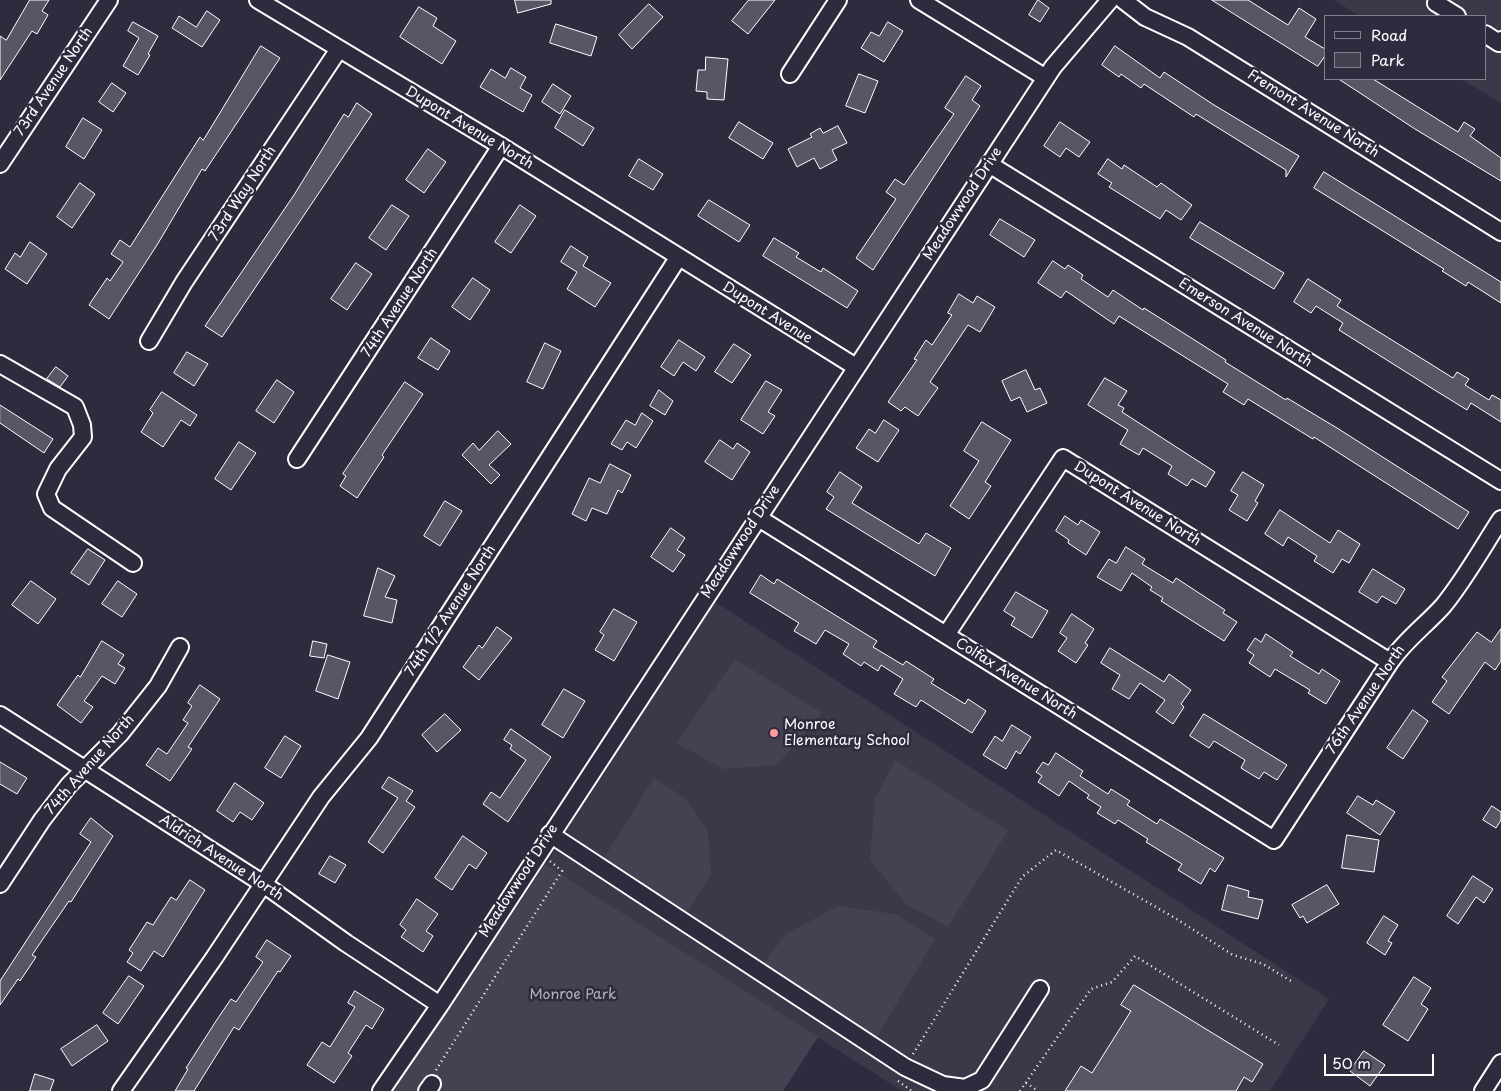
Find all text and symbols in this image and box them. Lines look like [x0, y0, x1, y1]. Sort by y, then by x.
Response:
legend [1324, 15, 1486, 80]
text: Road [1371, 23, 1407, 46]
street label: 73rd Avenue North [11, 24, 97, 140]
text: Park [1371, 48, 1405, 71]
street label: Fremont Avenue North [1244, 67, 1382, 161]
street label: Dupont Avenue North [402, 83, 536, 173]
street label: 73rd Way North [206, 143, 280, 245]
street label: Meadowwood Drive [920, 144, 1006, 264]
street label: 74th Avenue North [358, 245, 442, 361]
street label: Emerson Avenue North [1175, 275, 1315, 371]
street label: Dupont Avenue [719, 279, 815, 347]
street label: Dupont Avenue North [1070, 458, 1204, 550]
street label: Meadowwood Drive [698, 482, 784, 602]
street label: 74th 1/2 Avenue North [402, 542, 500, 680]
street label: Colfax Avenue North [952, 635, 1080, 723]
street label: 76th Avenue North [1323, 642, 1409, 758]
street label: 74th Avenue North [42, 712, 138, 818]
place label: Monroe Elementary School [784, 717, 910, 750]
marker: Monroe Elementary School [768, 727, 780, 739]
street label: Aldrich Avenue North [156, 812, 286, 904]
street label: Meadowwood Drive [476, 821, 562, 941]
park label: Monroe Park [529, 987, 617, 1003]
scale bar [1326, 1044, 1436, 1076]
text: 50 m [1332, 1051, 1371, 1074]

